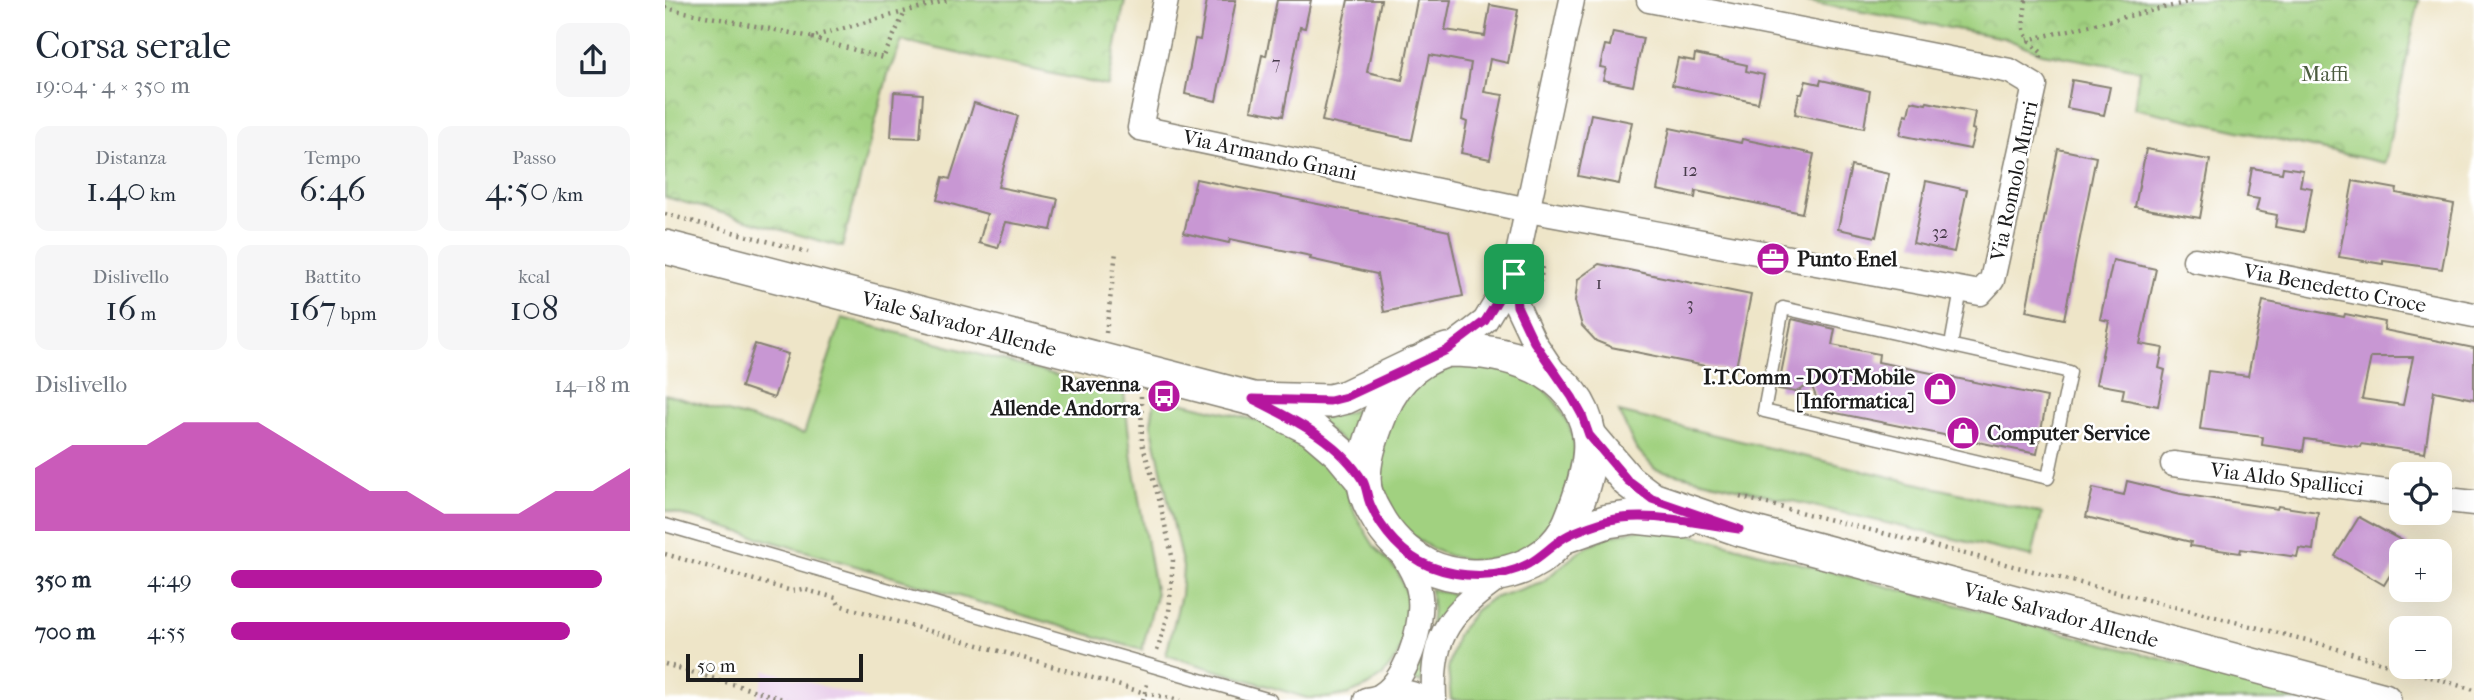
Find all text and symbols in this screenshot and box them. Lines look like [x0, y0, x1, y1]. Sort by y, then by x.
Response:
text: Corsa serale [35, 23, 231, 68]
button: share [556, 23, 630, 97]
house number: 7 [1272, 53, 1281, 74]
park label: Maffi [2301, 62, 2349, 86]
text: 19:04 · 4 × 350 m [35, 72, 190, 99]
street label: Via Romolo Murri [1985, 99, 2043, 264]
street label: Via Armando Gnani [1180, 125, 1359, 185]
text: Distanza [95, 147, 166, 169]
text: Tempo [304, 147, 361, 169]
text: Passo [512, 147, 556, 169]
house number: 12 [1682, 160, 1698, 181]
text: 1.40 [86, 169, 146, 210]
text: 6:46 [299, 169, 366, 210]
text: 4:50 [485, 169, 549, 210]
text: km [146, 184, 176, 206]
text: /km [549, 184, 583, 206]
house number: 32 [1932, 222, 1948, 243]
office icon: Punto Enel [1754, 240, 1792, 278]
pin [1484, 244, 1544, 304]
place label: Punto Enel [1797, 247, 1897, 271]
icon: arrive [1495, 255, 1533, 293]
street label: Via Benedetto Croce [2241, 258, 2428, 317]
text: Dislivello [93, 266, 169, 288]
text: Battito [304, 266, 361, 288]
text: kcal [518, 266, 550, 288]
house number: 1 [1596, 273, 1602, 294]
street label: Viale Salvador Allende [858, 286, 1059, 362]
text: 16 [105, 288, 137, 329]
text: 167 [289, 288, 336, 329]
text: 108 [510, 288, 559, 329]
house number: 3 [1686, 294, 1694, 315]
text: m [137, 303, 156, 325]
text: bpm [336, 303, 376, 325]
place label: I.T.Comm - DOTMobile [Informatica] [1703, 365, 1916, 413]
shop icon: I.T.Comm - DOTMobile [Informatica] [1921, 370, 1959, 408]
text: Dislivello [35, 371, 127, 398]
text: 14–18 m [554, 371, 630, 398]
place label: Ravenna Allende Andorra [989, 372, 1141, 420]
bus stop icon: Ravenna Allende Andorra [1145, 377, 1183, 415]
shop icon: Computer Service [1944, 414, 1982, 452]
place label: Computer Service [1987, 421, 2151, 445]
street label: Via Aldo Spallicci [2208, 458, 2365, 500]
map controls [2389, 462, 2452, 679]
button: locate [2389, 462, 2452, 525]
button: + [2389, 539, 2452, 602]
text: 350 m [35, 566, 91, 593]
text: 4:49 [147, 566, 192, 593]
street label: Viale Salvador Allende [1960, 577, 2161, 653]
button: − [2389, 616, 2452, 679]
text: 700 m [35, 618, 95, 645]
text: 4:55 [147, 618, 186, 645]
scale bar [686, 651, 863, 683]
text: 50 m [697, 655, 736, 677]

